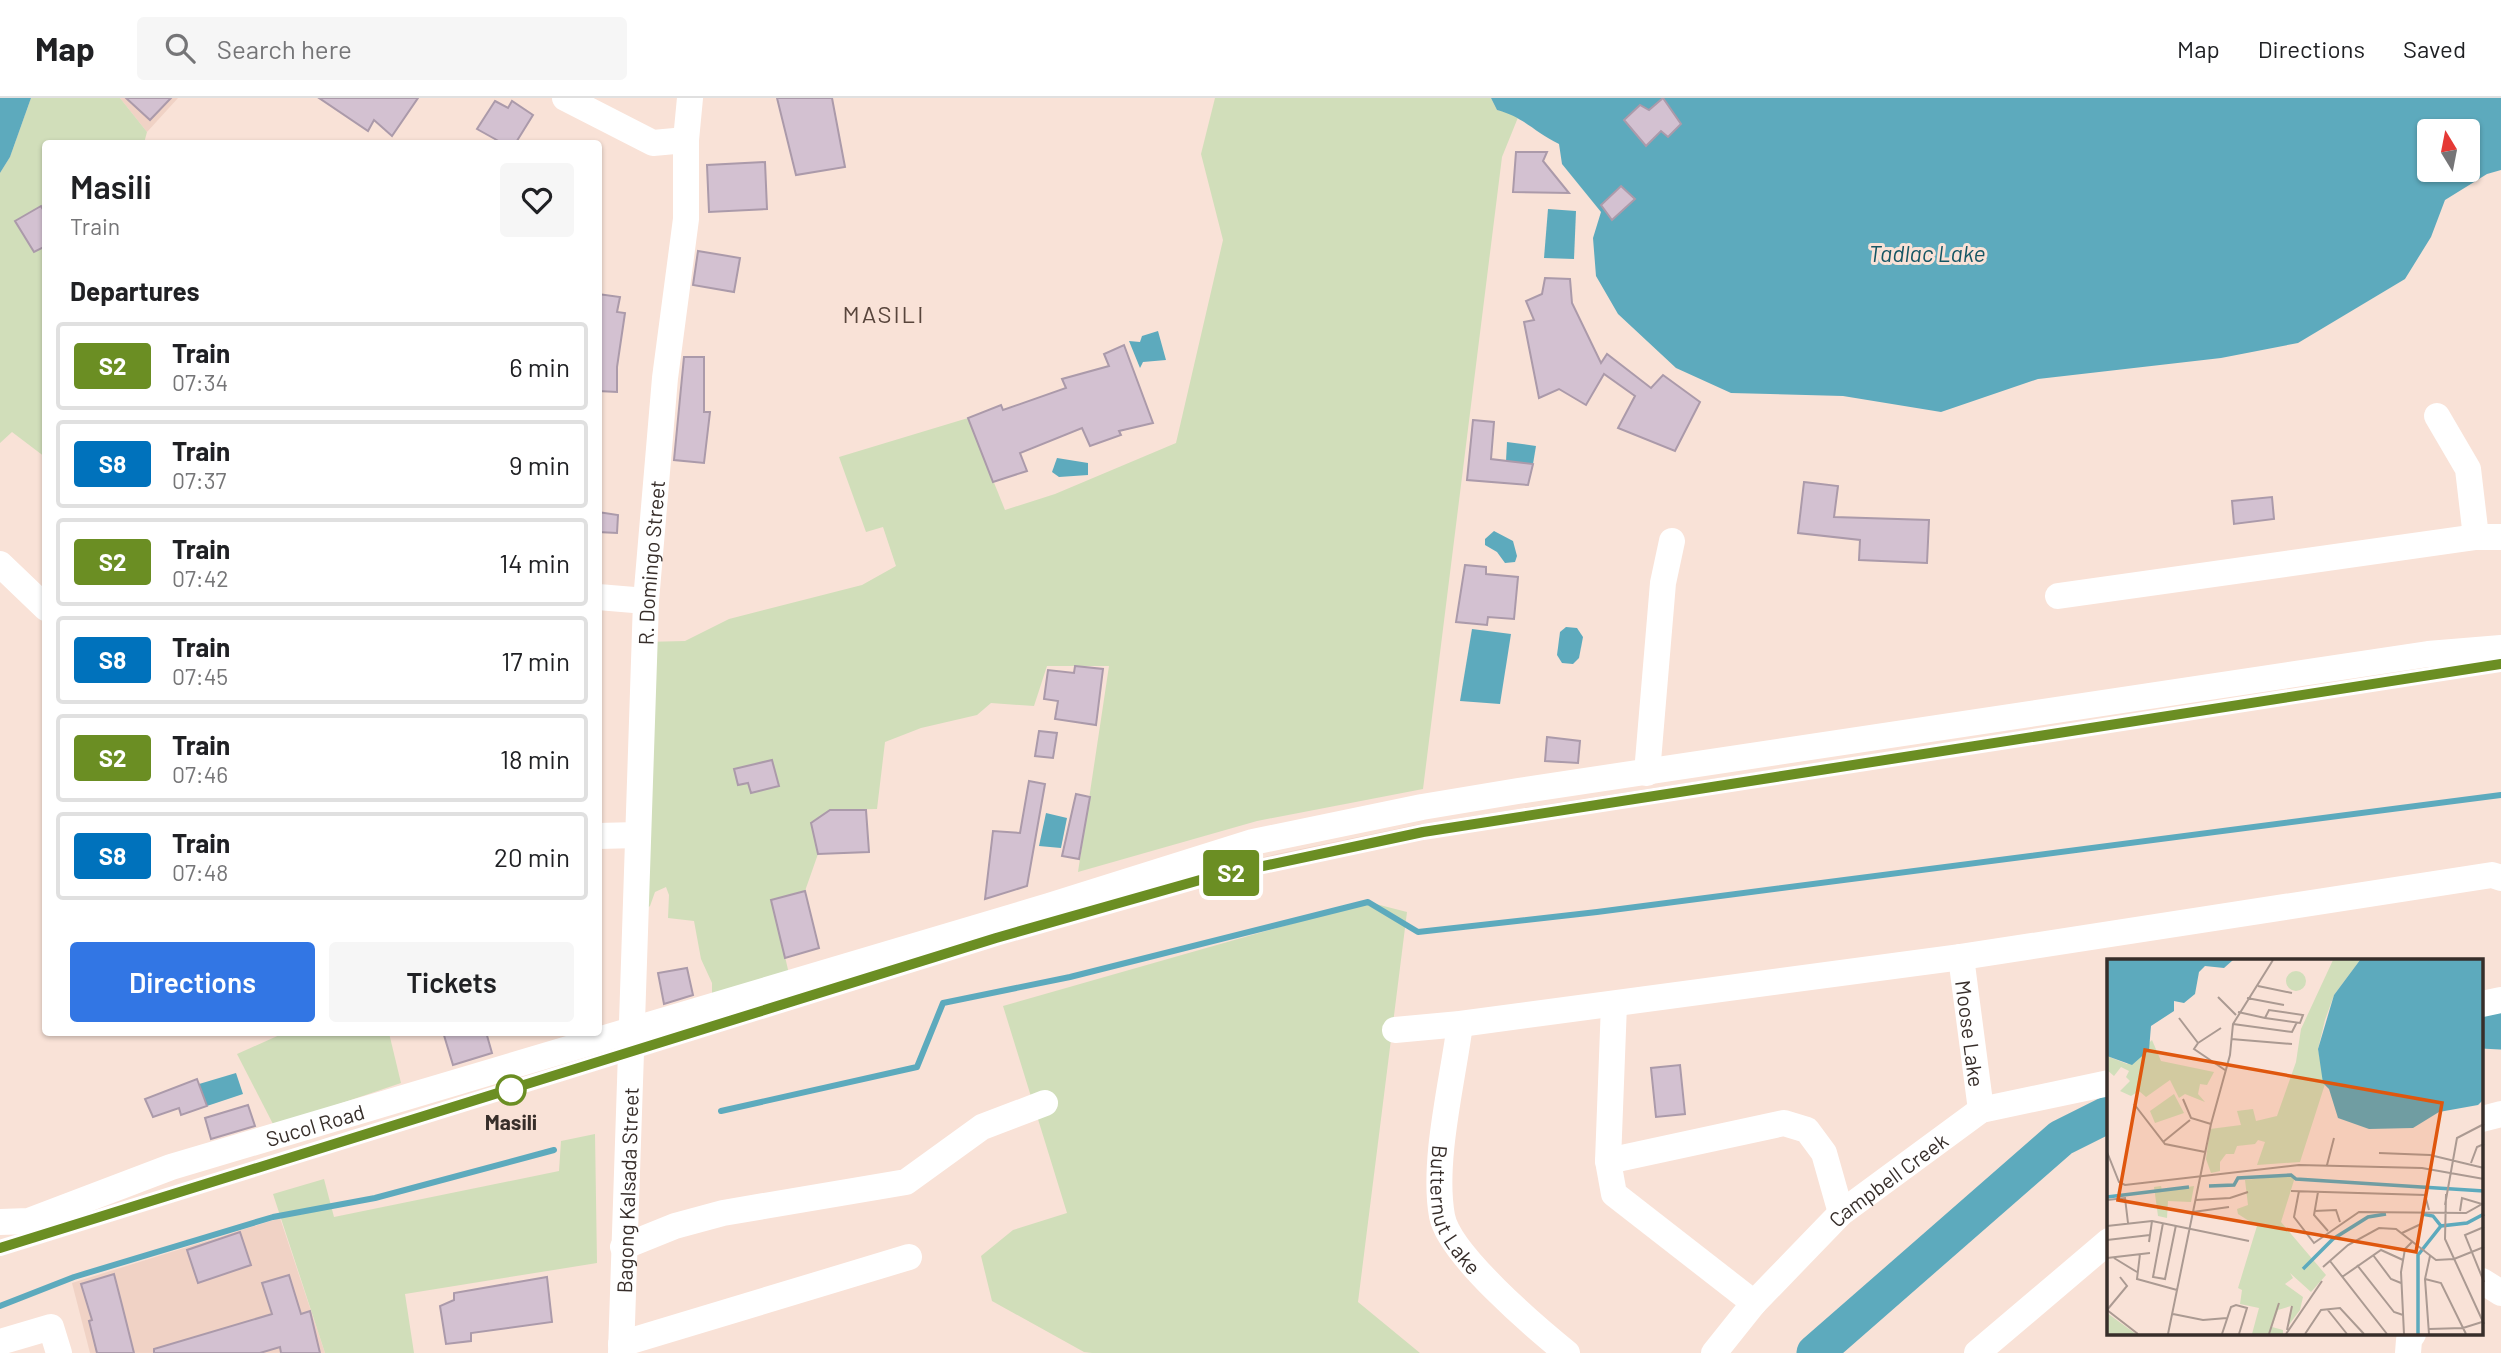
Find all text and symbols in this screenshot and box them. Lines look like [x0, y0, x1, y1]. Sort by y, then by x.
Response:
search box [137, 17, 627, 80]
text: Map [35, 28, 95, 68]
icon: search [161, 29, 199, 67]
text: Search here [217, 33, 352, 64]
text: Map [2177, 34, 2220, 63]
text: Directions [2258, 34, 2365, 63]
text: Saved [2403, 34, 2466, 63]
north arrow [2417, 119, 2480, 182]
map controls [2417, 119, 2480, 182]
button: heart [500, 163, 574, 237]
text: Masili [70, 166, 152, 206]
text: Train [70, 212, 120, 240]
water label: Tadlac Lake [1869, 239, 1985, 267]
text: Departures [70, 275, 200, 306]
district label: MASILI [843, 299, 925, 328]
text: Train [172, 337, 230, 368]
text: S2 [99, 351, 126, 380]
text: 6 min [509, 351, 570, 382]
text: 07:34 [172, 368, 228, 396]
text: Train [172, 435, 230, 466]
text: S8 [99, 449, 126, 478]
text: 9 min [509, 449, 570, 480]
text: 07:37 [172, 466, 226, 494]
street label: R. Domingo Street [632, 479, 669, 646]
text: Train [172, 533, 230, 564]
text: S2 [99, 547, 126, 576]
text: 14 min [499, 547, 570, 578]
text: 07:42 [172, 564, 229, 592]
text: Train [172, 631, 230, 662]
text: S8 [99, 645, 126, 674]
text: 17 min [501, 645, 570, 676]
text: 07:45 [172, 662, 228, 690]
text: Train [172, 729, 230, 760]
text: S2 [99, 743, 126, 772]
text: 18 min [500, 743, 570, 774]
text: 07:46 [172, 760, 228, 788]
text: Train [172, 827, 230, 858]
text: S8 [99, 841, 126, 870]
text: 20 min [494, 841, 570, 872]
line badge: S2 [1200, 850, 1262, 896]
text: 07:48 [172, 858, 228, 886]
text: S2 [1217, 858, 1245, 887]
button: Directions [70, 942, 315, 1022]
button: Tickets [329, 942, 574, 1022]
inset map [2107, 959, 2484, 1336]
street label: Moose Lake [1952, 978, 1990, 1088]
marker: Masili [496, 1075, 526, 1105]
street label: Bagong Kalsada Street [610, 1087, 642, 1294]
street label: Sucol Road [263, 1098, 367, 1151]
place label: Masili [485, 1109, 537, 1134]
street label: Campbell Creek [1823, 1127, 1952, 1231]
street label: Butternut Lake [1427, 1144, 1487, 1279]

